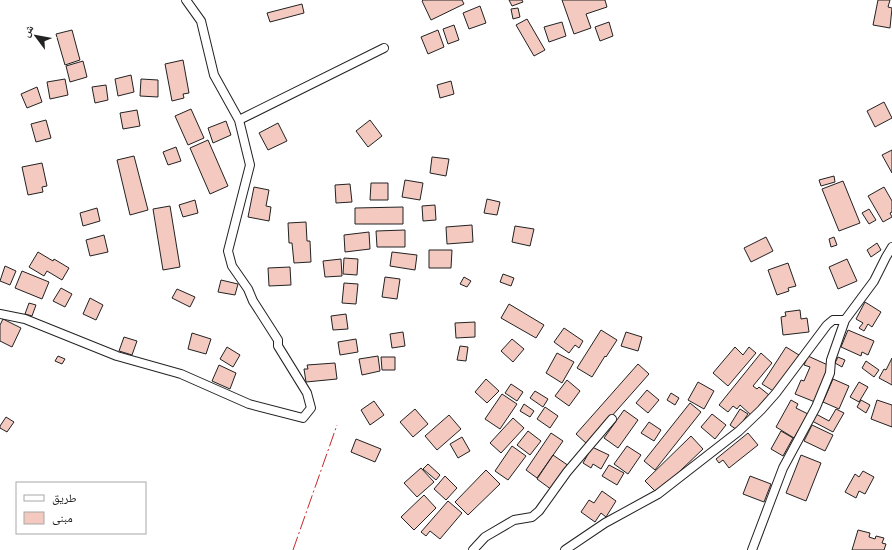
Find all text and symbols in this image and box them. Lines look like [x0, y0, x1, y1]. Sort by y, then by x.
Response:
north arrow [16, 16, 56, 56]
text: ش [19, 22, 38, 40]
legend [16, 482, 146, 534]
text: طريق [52, 491, 77, 505]
text: مبنى [52, 511, 73, 525]

